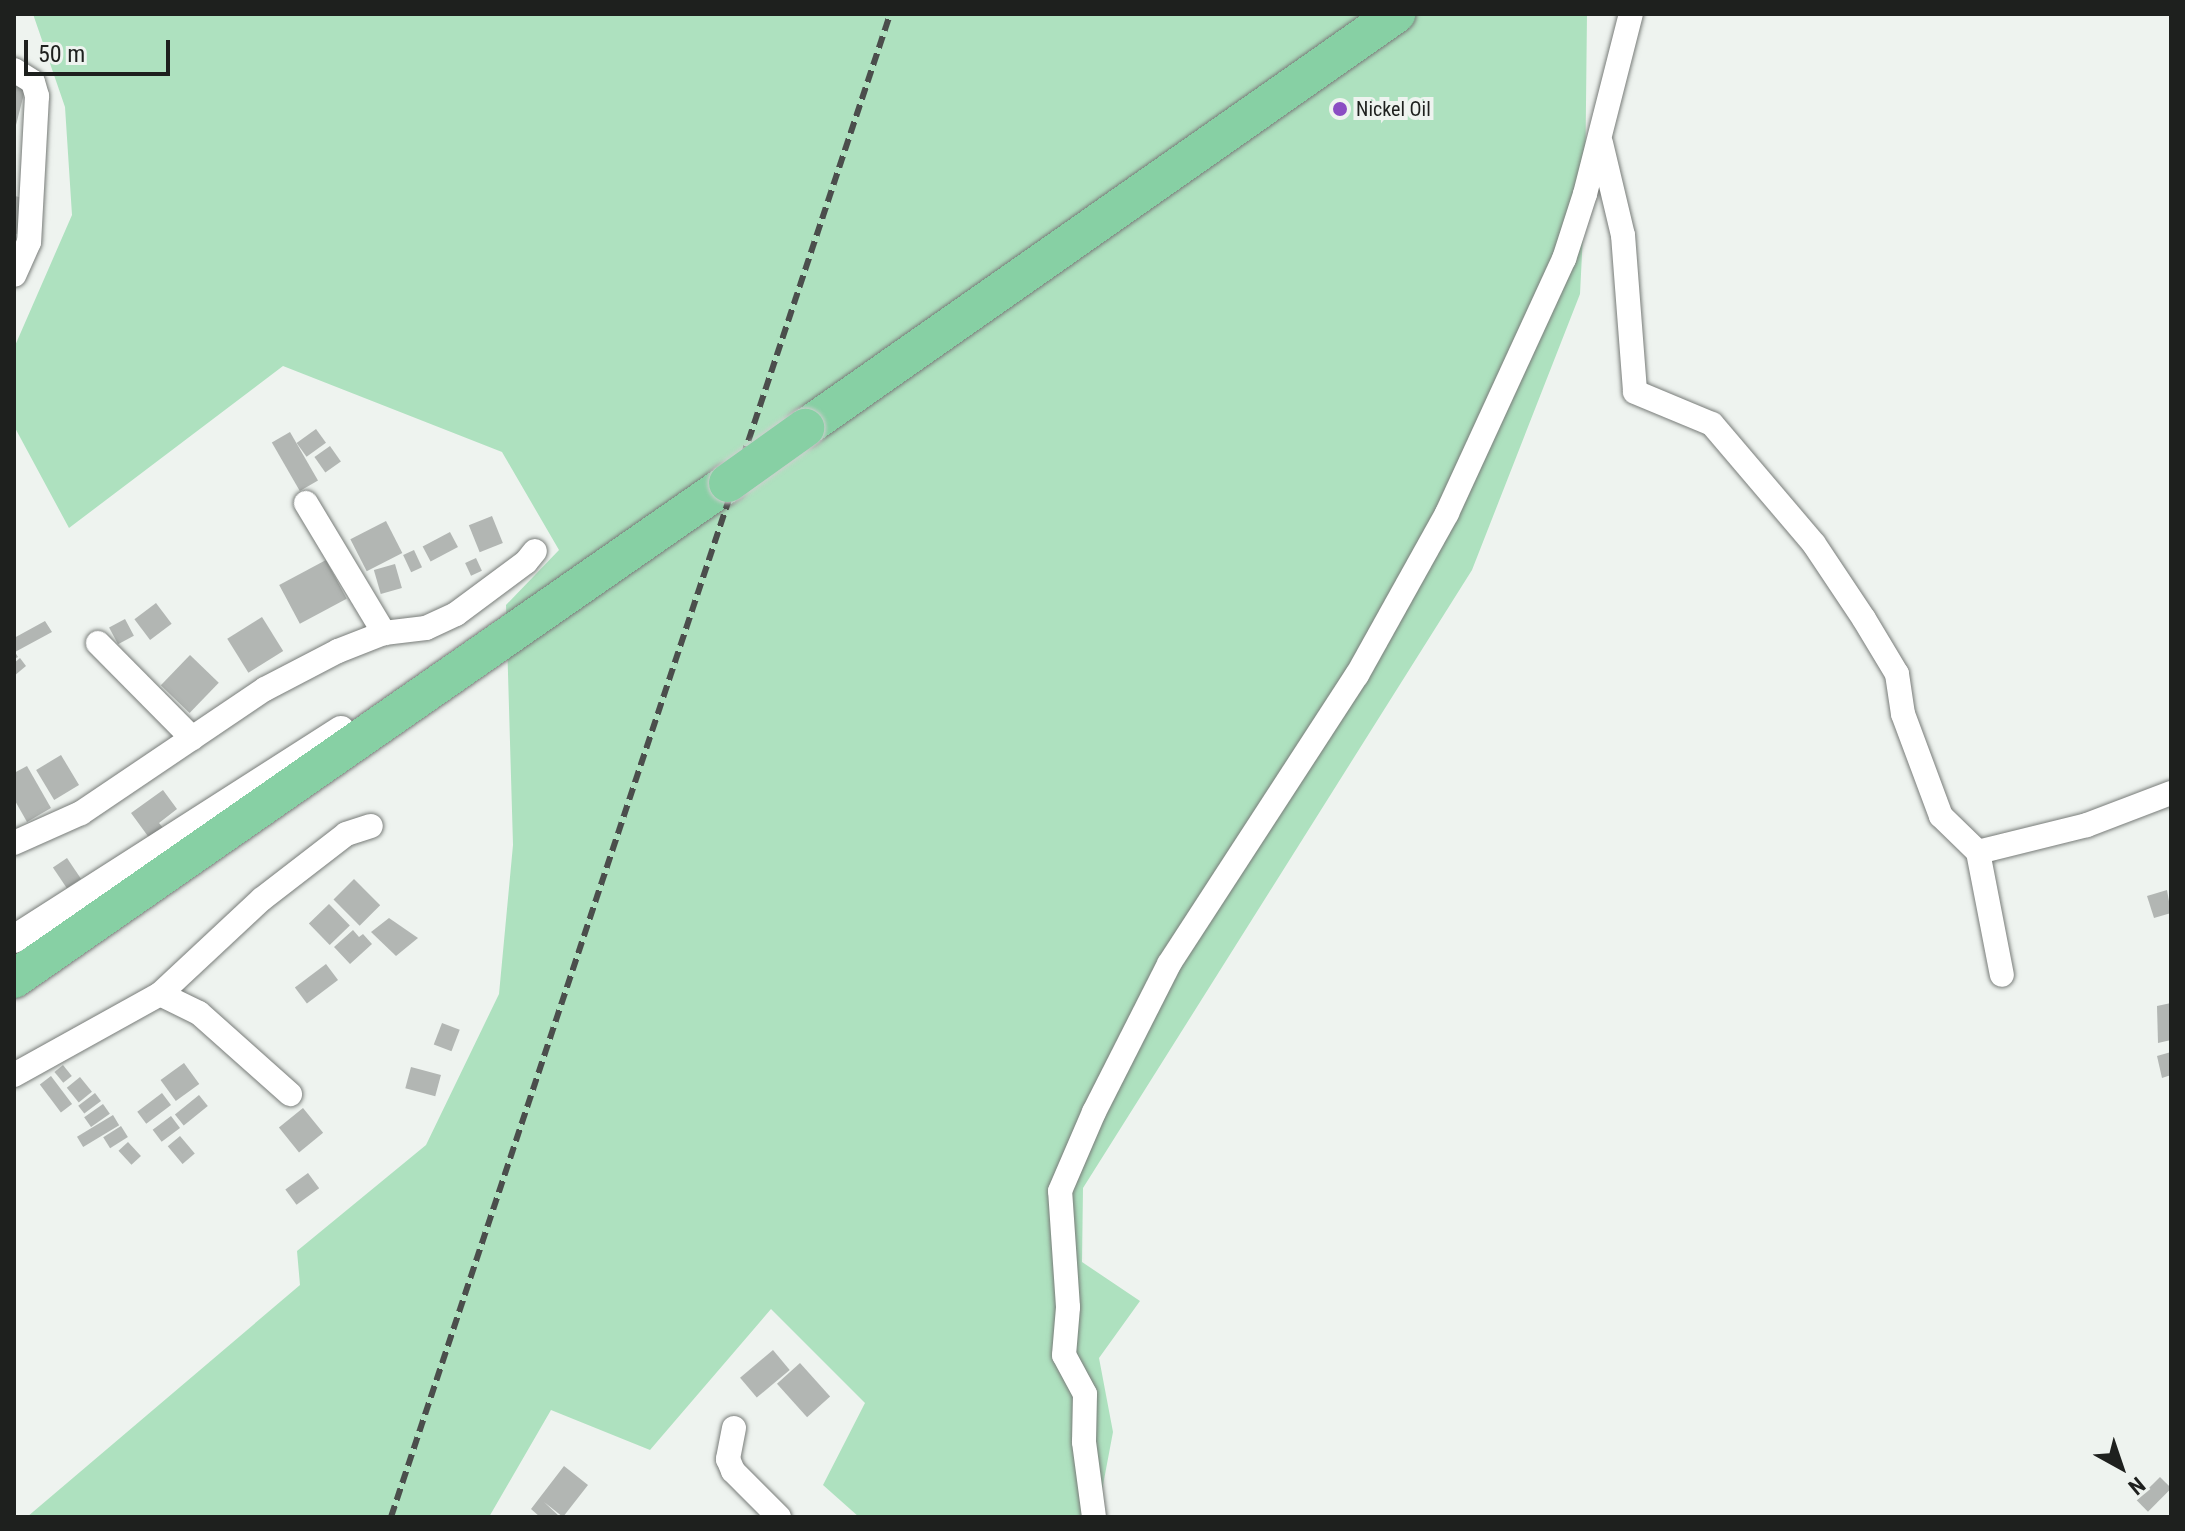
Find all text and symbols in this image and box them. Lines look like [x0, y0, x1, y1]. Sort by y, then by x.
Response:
scale bar [28, 24, 174, 74]
text: 50 m [38, 40, 85, 68]
place label: Nickel Oil [1356, 97, 1431, 121]
marker: Nickel Oil [1331, 100, 1349, 118]
north arrow [2081, 1427, 2161, 1507]
text: N [2124, 1472, 2150, 1500]

